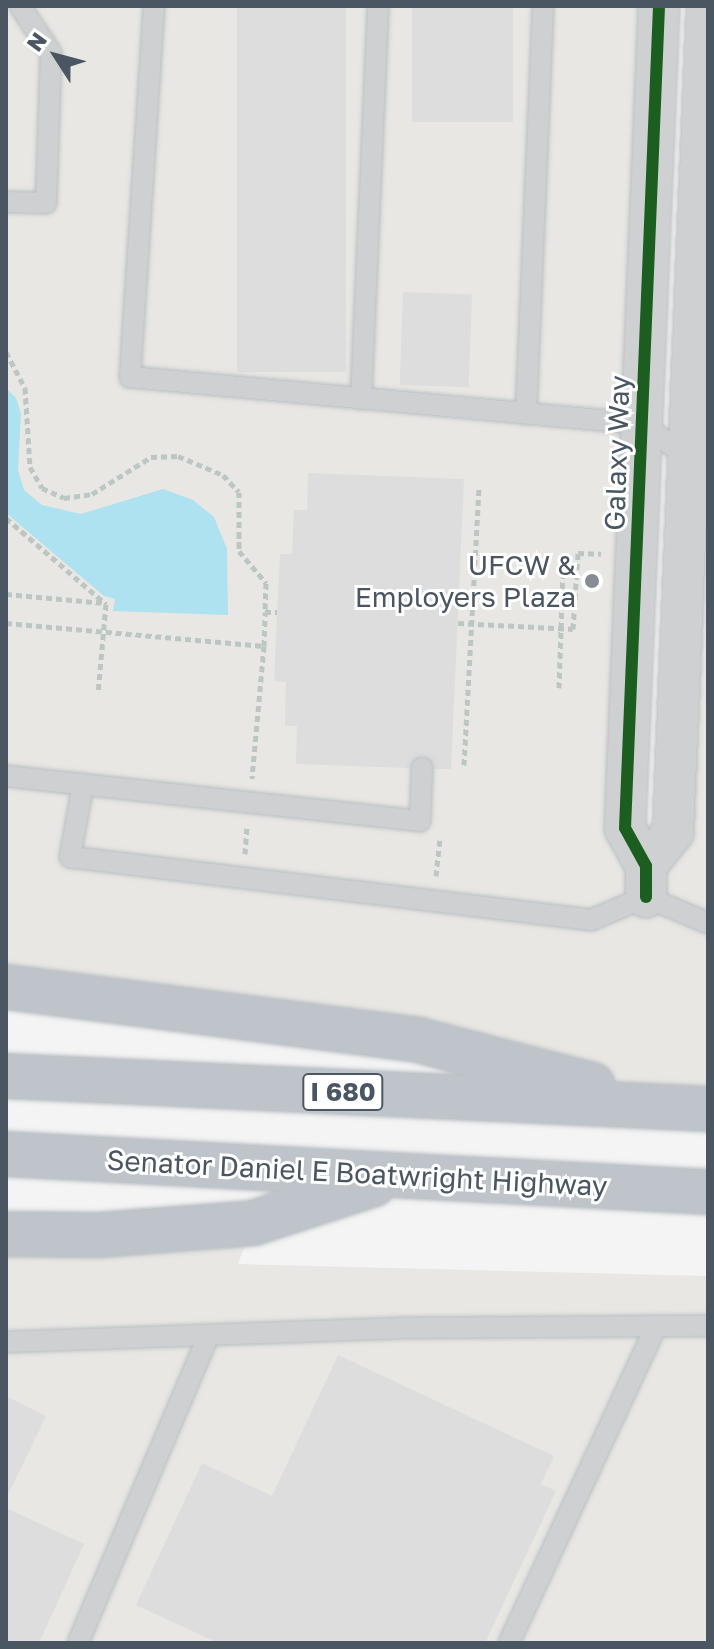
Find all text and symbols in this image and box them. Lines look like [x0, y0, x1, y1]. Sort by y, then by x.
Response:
north arrow [16, 16, 96, 96]
text: N [20, 27, 52, 56]
street label: Galaxy Way [597, 375, 637, 531]
place label: UFCW & Employers Plaza [355, 548, 576, 614]
marker: UFCW & Employers Plaza [583, 572, 601, 590]
road number: I 680 [301, 1070, 385, 1114]
street label: Senator Daniel E Boatwright Highway [106, 1143, 608, 1203]

